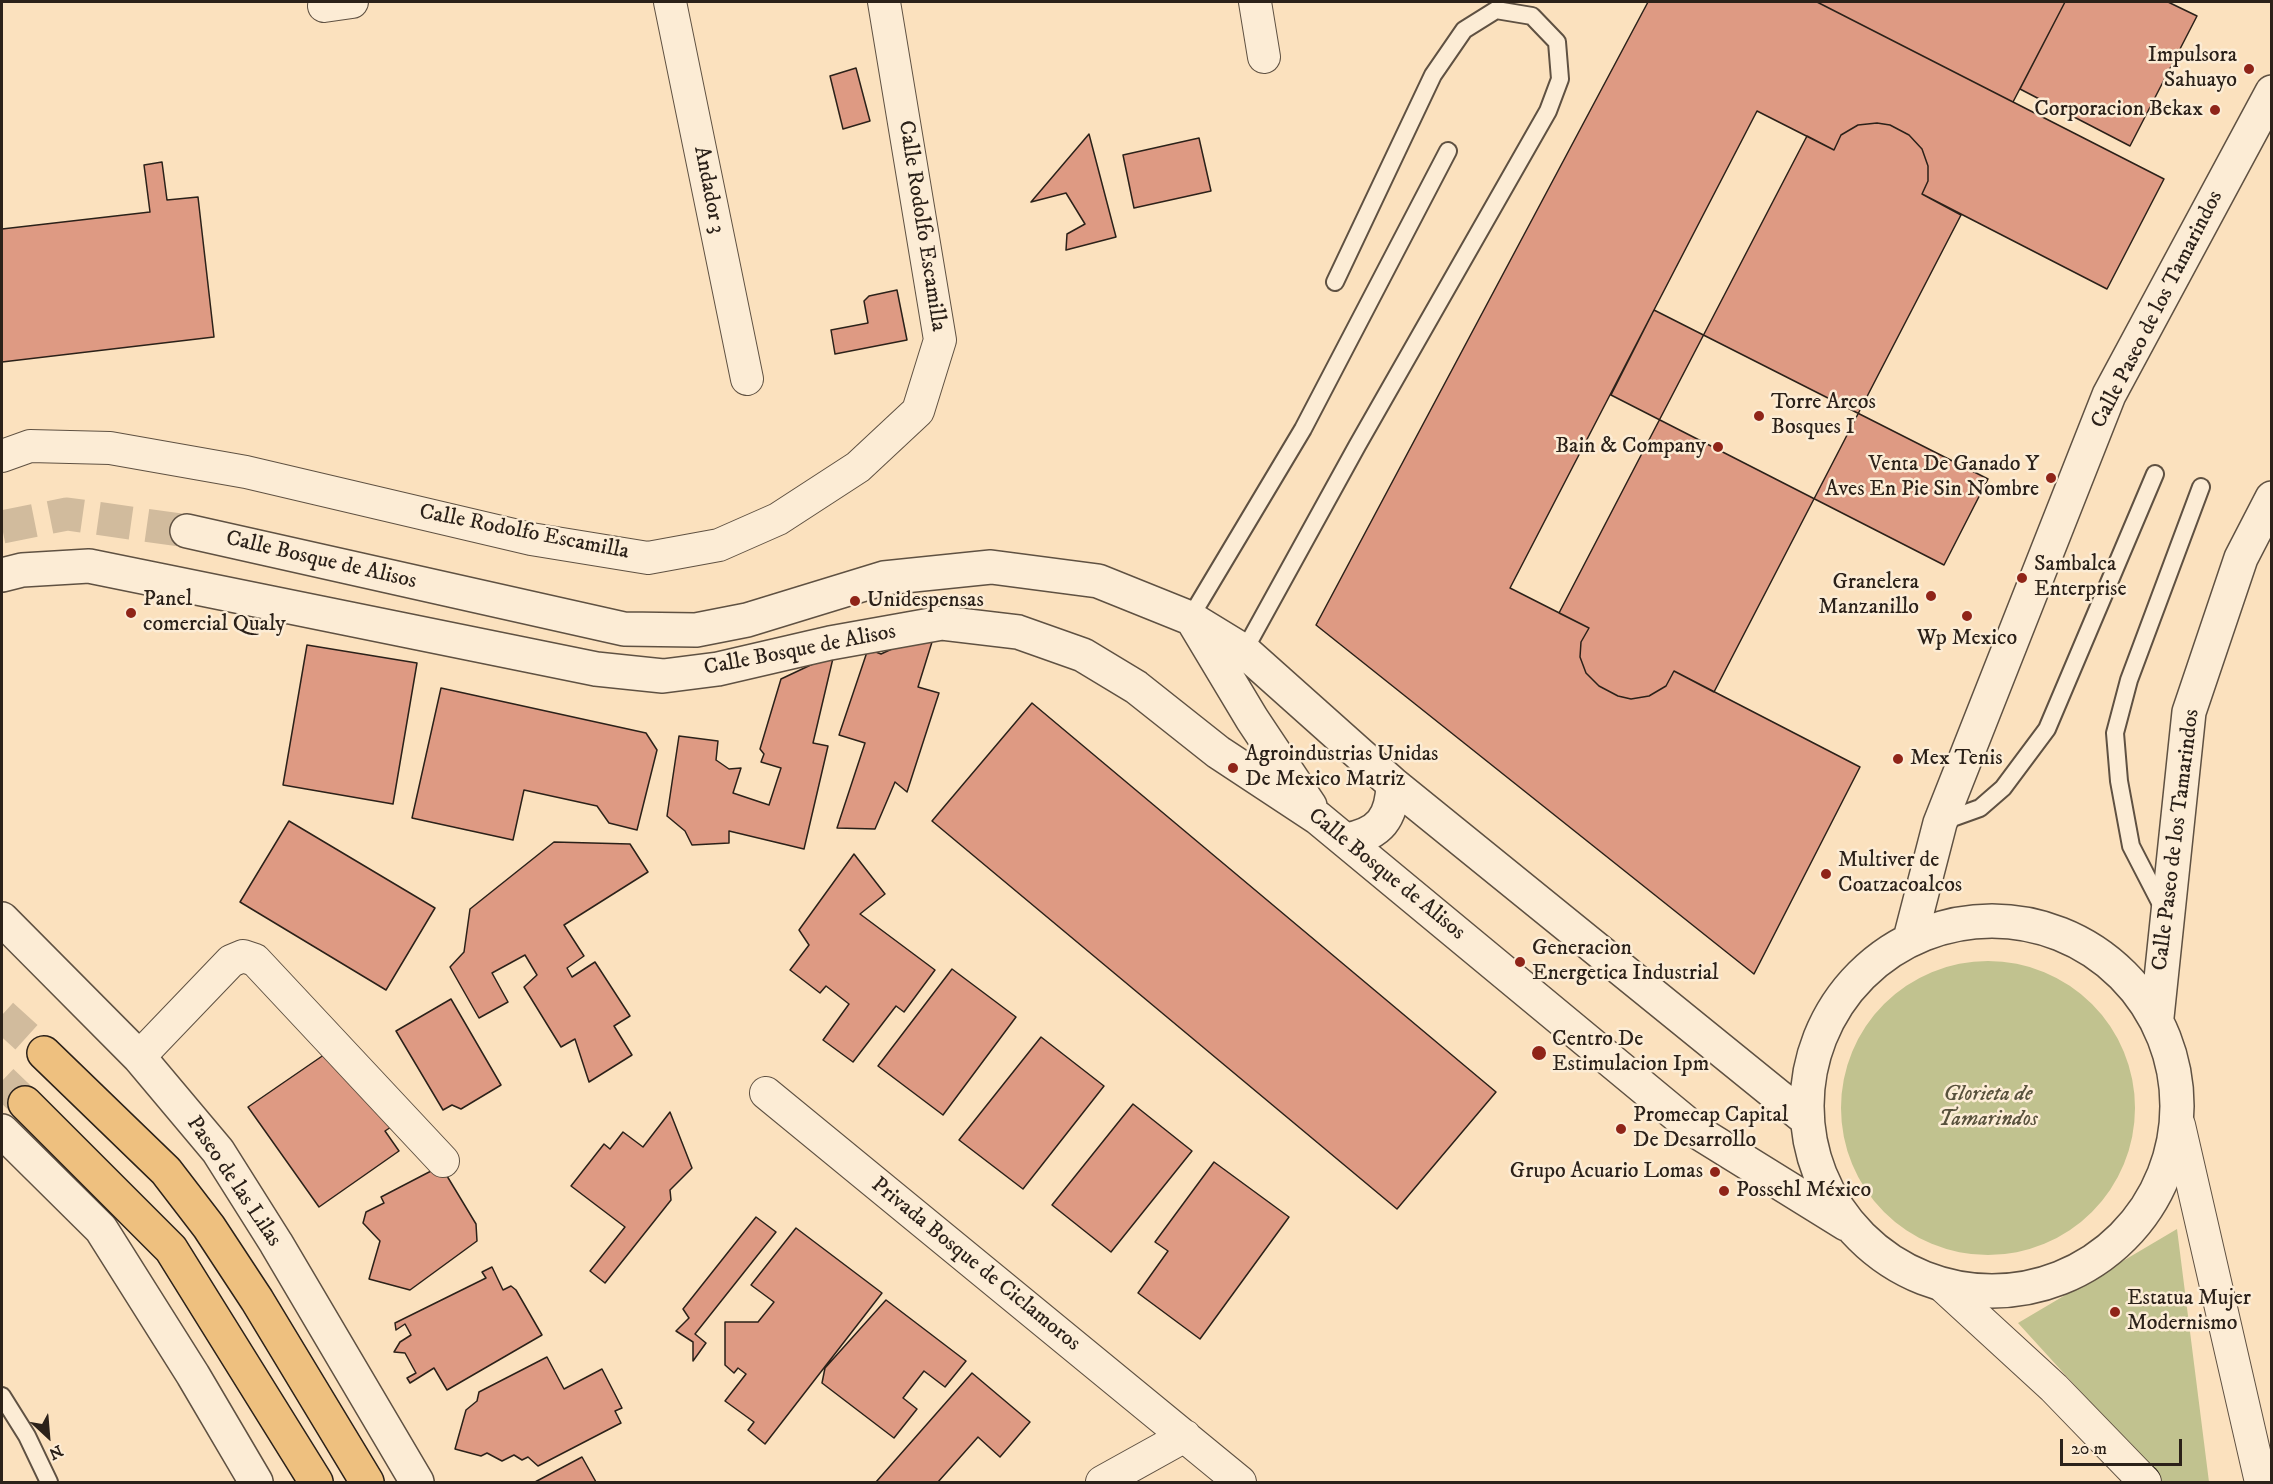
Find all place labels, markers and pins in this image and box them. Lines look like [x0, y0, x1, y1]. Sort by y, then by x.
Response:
place label: Impulsora Sahuayo [2148, 43, 2237, 94]
marker: Impulsora Sahuayo [2242, 62, 2256, 76]
place label: Corporacion Bekax [2034, 97, 2203, 123]
marker: Corporacion Bekax [2208, 103, 2222, 117]
place label: Torre Arcos Bosques I [1771, 390, 1876, 442]
marker: Torre Arcos Bosques I [1752, 409, 1766, 423]
place label: Bain & Company [1555, 434, 1706, 460]
marker: Bain & Company [1711, 440, 1725, 454]
place label: Venta De Ganado Y Aves En Pie Sin Nombre [1825, 452, 2039, 504]
marker: Venta De Ganado Y Aves En Pie Sin Nombre [2044, 471, 2058, 485]
place label: Sambalca Enterprise [2034, 552, 2127, 604]
place label: Granelera Manzanillo [1818, 570, 1919, 622]
marker: Sambalca Enterprise [2015, 571, 2029, 585]
place label: Panel comercial Qualy [143, 587, 286, 638]
place label: Unidespensas [867, 588, 984, 614]
marker: Granelera Manzanillo [1924, 589, 1938, 603]
marker: Unidespensas [848, 594, 862, 608]
marker: Panel comercial Qualy [124, 606, 138, 620]
marker: Wp Mexico [1960, 609, 1974, 623]
place label: Wp Mexico [1917, 626, 2017, 652]
place label: Agroindustrias Unidas De Mexico Matriz [1245, 742, 1438, 794]
place label: Mex Tenis [1910, 746, 2002, 772]
marker: Mex Tenis [1891, 752, 1905, 766]
marker: Agroindustrias Unidas De Mexico Matriz [1226, 761, 1240, 775]
place label: Multiver de Coatzacoalcos [1838, 848, 1962, 900]
marker: Multiver de Coatzacoalcos [1819, 867, 1833, 881]
place label: Generacion Energetica Industrial [1532, 936, 1719, 987]
marker: Generacion Energetica Industrial [1513, 955, 1527, 969]
place label: Centro De Estimulacion Ipm [1552, 1027, 1709, 1078]
marker: Centro De Estimulacion Ipm [1530, 1044, 1548, 1062]
place label: Promecap Capital De Desarrollo [1633, 1103, 1788, 1154]
marker: Promecap Capital De Desarrollo [1614, 1122, 1628, 1136]
place label: Grupo Acuario Lomas [1510, 1159, 1703, 1185]
marker: Grupo Acuario Lomas [1708, 1165, 1722, 1179]
place label: Possehl México [1736, 1178, 1871, 1204]
marker: Possehl México [1717, 1184, 1731, 1198]
place label: Estatua Mujer Modernismo [2127, 1286, 2251, 1338]
marker: Estatua Mujer Modernismo [2108, 1305, 2122, 1319]

